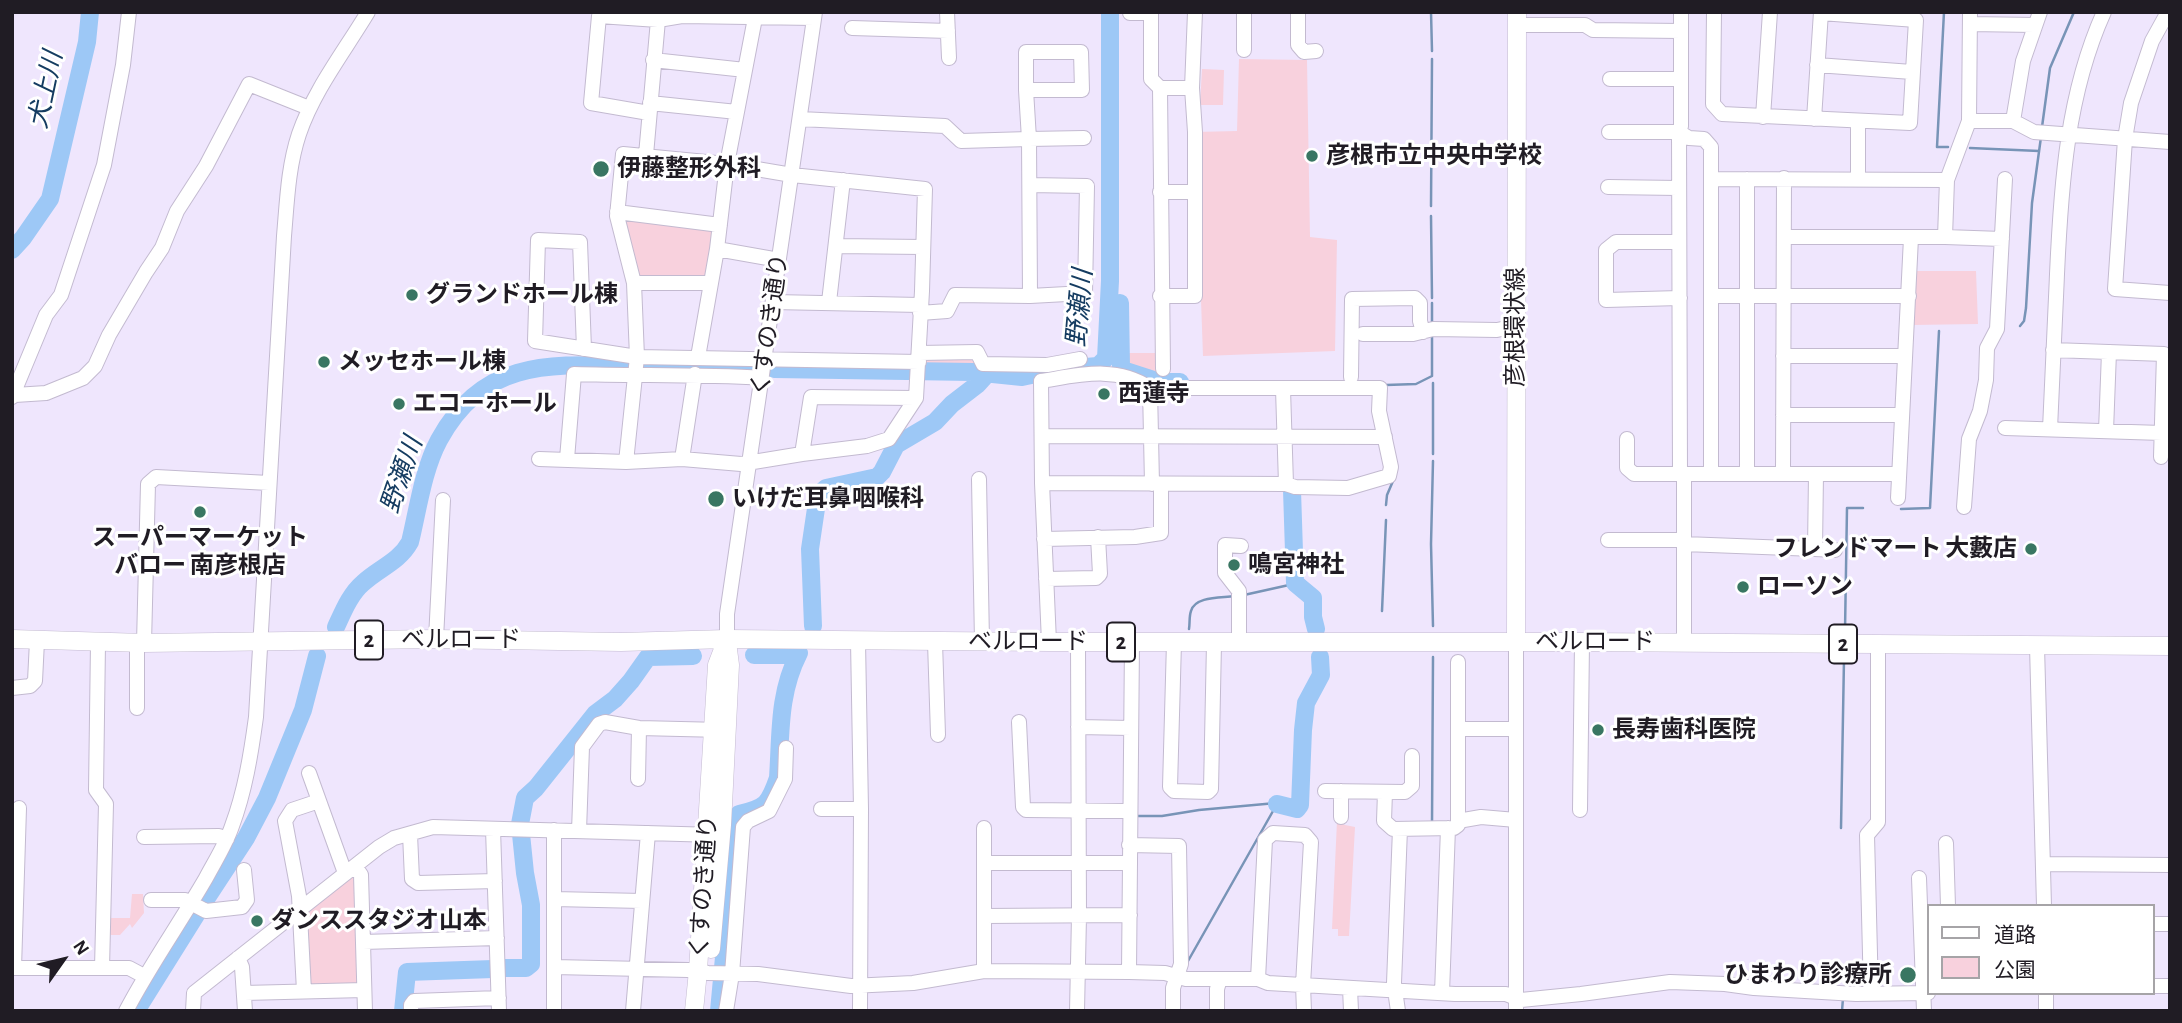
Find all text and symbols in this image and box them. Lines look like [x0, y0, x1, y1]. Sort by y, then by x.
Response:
water label: 犬上川 [23, 49, 69, 131]
place label: 彦根市立中央中学校 [1326, 142, 1542, 170]
marker: 彦根市立中央中学校 [1304, 148, 1320, 164]
place label: 伊藤整形外科 [617, 155, 761, 183]
marker: 伊藤整形外科 [591, 159, 611, 179]
street label: くすのき通り [746, 252, 794, 398]
street label: 彦根環状線 [1502, 267, 1530, 387]
water label: 野瀬川 [1061, 268, 1099, 348]
place label: グランドホール棟 [426, 281, 618, 309]
marker: グランドホール棟 [404, 287, 420, 303]
place label: メッセホール棟 [338, 348, 506, 376]
marker: メッセホール棟 [316, 354, 332, 370]
place label: 西蓮寺 [1118, 380, 1190, 408]
marker: 西蓮寺 [1096, 386, 1112, 402]
place label: エコーホール [413, 390, 557, 418]
marker: エコーホール [391, 396, 407, 412]
water label: 野瀬川 [375, 433, 429, 517]
place label: いけだ耳鼻咽喉科 [732, 485, 924, 513]
marker: いけだ耳鼻咽喉科 [706, 489, 726, 509]
marker: スーパーマーケット バロー 南彦根店 [192, 504, 208, 520]
place label: スーパーマーケット バロー 南彦根店 [92, 524, 308, 580]
place label: フレンドマート 大藪店 [1773, 535, 2017, 563]
marker: フレンドマート 大藪店 [2023, 541, 2039, 557]
place label: 鳴宮神社 [1248, 551, 1344, 579]
marker: 鳴宮神社 [1226, 557, 1242, 573]
place label: ローソン [1757, 573, 1853, 601]
marker: ローソン [1735, 579, 1751, 595]
road number: 2 [355, 620, 383, 660]
road number: 2 [1107, 622, 1135, 662]
road number: 2 [1829, 624, 1857, 664]
street label: ベルロード [401, 626, 521, 654]
street label: ベルロード [968, 628, 1088, 656]
street label: ベルロード [1535, 628, 1655, 656]
place label: 長寿歯科医院 [1612, 716, 1756, 744]
marker: 長寿歯科医院 [1590, 722, 1606, 738]
street label: くすのき通り [685, 814, 723, 960]
legend [1926, 904, 2154, 995]
place label: ダンススタジオ山本 [271, 907, 487, 935]
marker: ダンススタジオ山本 [249, 913, 265, 929]
north arrow [28, 925, 98, 995]
text: 道路 [1994, 925, 2036, 946]
text: N [69, 937, 92, 959]
text: 公園 [1994, 960, 2036, 981]
place label: ひまわり診療所 [1724, 961, 1892, 989]
marker: ひまわり診療所 [1898, 965, 1918, 985]

